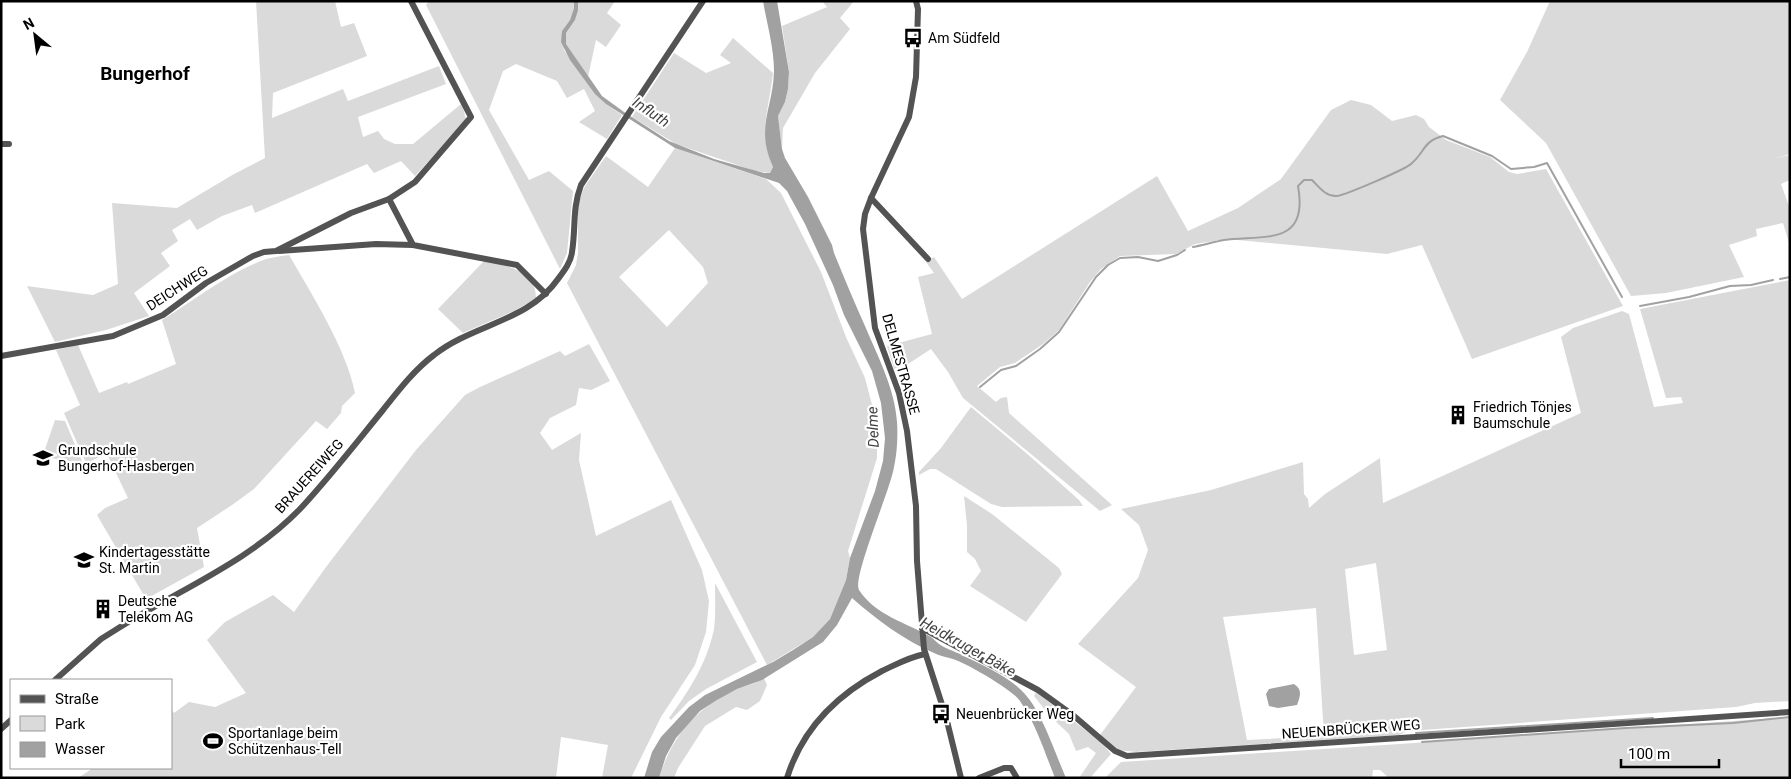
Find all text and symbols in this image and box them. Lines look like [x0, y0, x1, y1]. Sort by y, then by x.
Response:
north arrow [10, 10, 60, 60]
text: N [20, 14, 37, 33]
bus stop icon: Am Südfeld [902, 27, 924, 49]
place label: Am Südfeld [928, 30, 1000, 46]
district label: Bungerhof [100, 62, 190, 85]
water label: Influth [629, 93, 673, 131]
street label: DEICHWEG [143, 262, 211, 314]
street label: DELMESTRASSE [879, 312, 923, 416]
place label: Friedrich Tönjes Baumschule [1473, 399, 1572, 431]
building icon: Friedrich Tönjes Baumschule [1447, 404, 1469, 426]
water label: Delme [863, 406, 883, 448]
street label: BRAUEREIWEG [272, 436, 346, 516]
place label: Grundschule Bungerhof-Hasbergen [58, 442, 194, 474]
school or university icon: Grundschule Bungerhof-Hasbergen [32, 447, 54, 469]
place label: Kindertagesstätte St. Martin [99, 544, 210, 576]
school or university icon: Kindertagesstätte St. Martin [73, 549, 95, 571]
place label: Deutsche Telekom AG [118, 593, 193, 625]
building icon: Deutsche Telekom AG [92, 598, 114, 620]
water label: Heidkruger Bäke [917, 613, 1019, 681]
legend [10, 679, 172, 769]
text: Straße [55, 690, 99, 708]
bus stop icon: Neuenbrücker Weg [930, 703, 952, 725]
place label: Neuenbrücker Weg [956, 706, 1074, 722]
text: Park [55, 715, 86, 733]
street label: NEUENBRÜCKER WEG [1281, 716, 1421, 742]
place label: Sportanlage beim Schützenhaus-Tell [228, 725, 342, 757]
sports icon: Sportanlage beim Schützenhaus-Tell [202, 730, 224, 752]
scale bar [1621, 736, 1718, 768]
text: Wasser [55, 740, 105, 758]
text: 100 m [1628, 745, 1670, 763]

